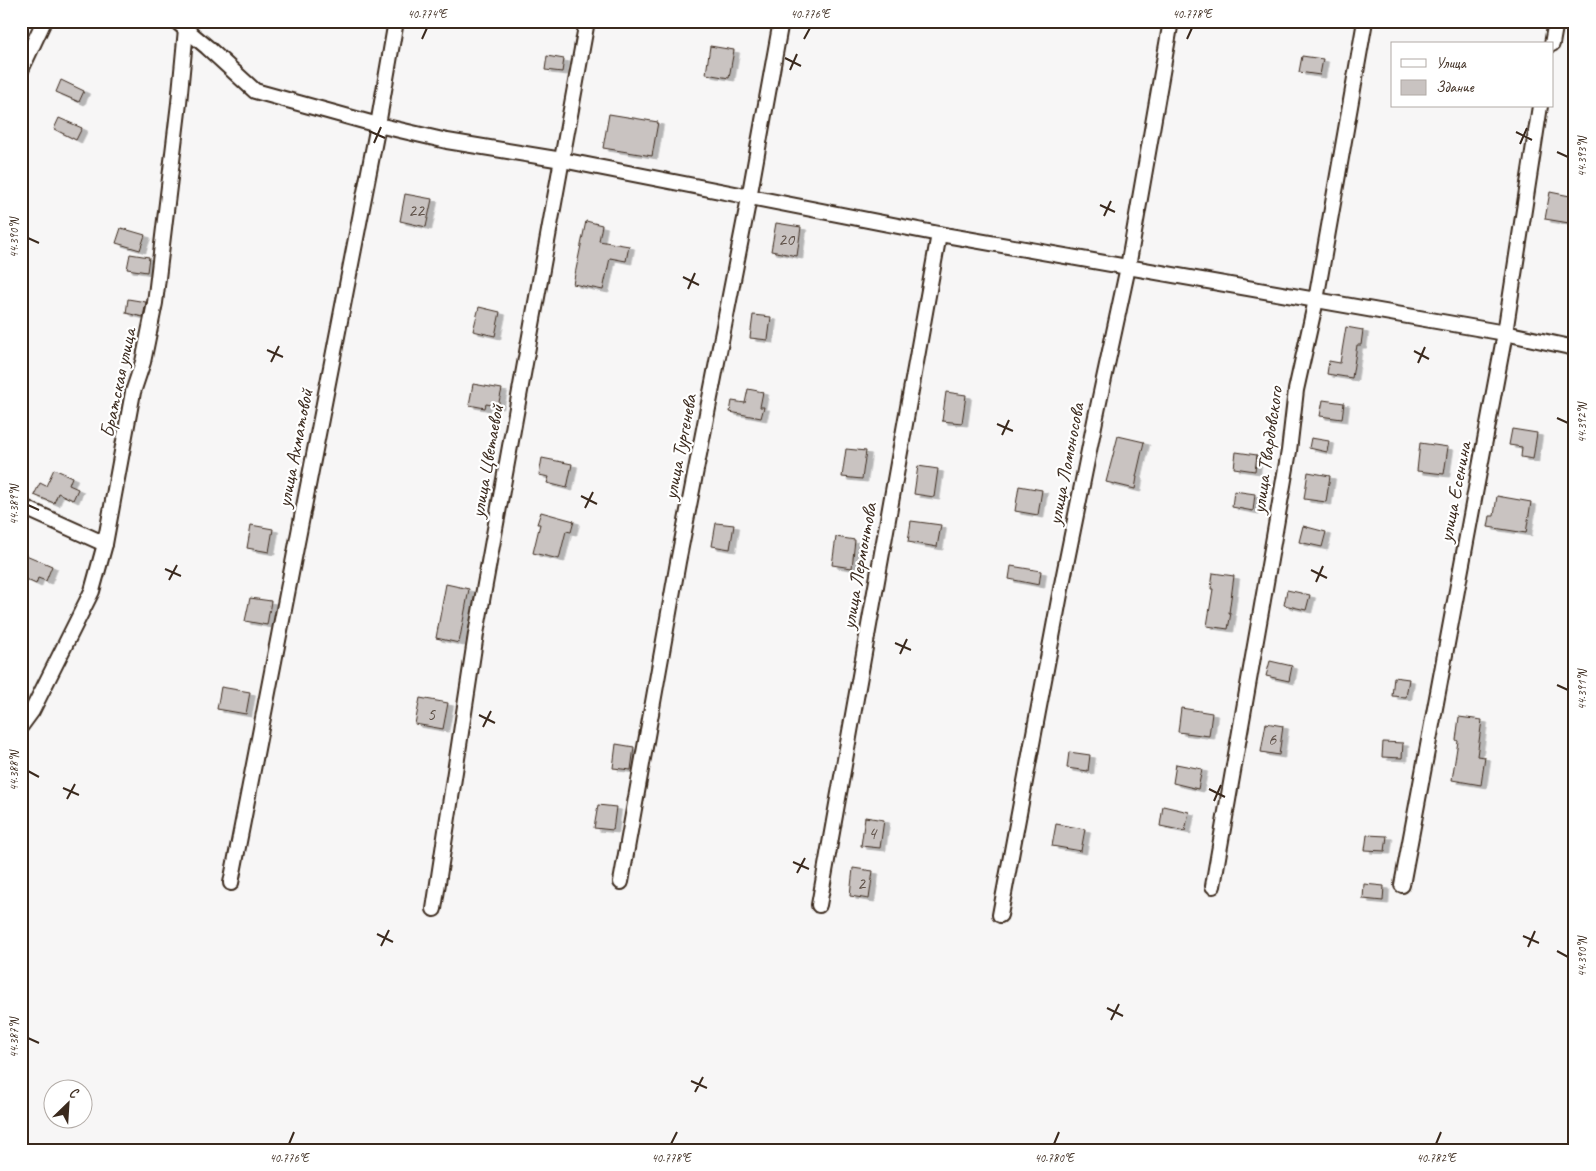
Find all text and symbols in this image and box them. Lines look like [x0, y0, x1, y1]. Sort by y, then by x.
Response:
text: 40.774°E [407, 6, 448, 22]
text: 40.776°E [790, 6, 831, 22]
text: 40.778°E [1172, 6, 1213, 22]
legend [1391, 42, 1554, 108]
text: Улица [1436, 54, 1467, 73]
text: Здание [1436, 78, 1475, 97]
text: 44.393°N [1574, 135, 1590, 177]
house number: 22 [408, 199, 426, 221]
text: 44.390°N [6, 216, 22, 258]
house number: 20 [778, 228, 796, 250]
street label: Братская улица [94, 324, 142, 440]
street label: улица Твардовского [1246, 384, 1288, 516]
street label: улица Ахматовой [271, 385, 319, 510]
street label: улица Тургенева [657, 391, 703, 503]
street label: улица Ломоносова [1042, 399, 1090, 528]
street label: улица Цветаевой [465, 401, 510, 521]
text: 44.392°N [1574, 401, 1590, 443]
street label: улица Есенина [1433, 438, 1477, 545]
text: 44.389°N [6, 483, 22, 525]
street label: улица Лермонтова [835, 500, 883, 632]
text: 44.391°N [1574, 668, 1590, 710]
house number: 5 [427, 703, 436, 725]
house number: 6 [1268, 728, 1277, 750]
text: 44.388°N [6, 749, 22, 791]
house number: 4 [868, 822, 878, 844]
house number: 2 [857, 872, 867, 894]
text: 44.390°N [1574, 935, 1590, 977]
text: 44.387°N [6, 1016, 22, 1058]
north arrow [42, 1078, 92, 1128]
text: С [67, 1084, 82, 1103]
text: 40.776°E [269, 1150, 310, 1166]
text: 40.778°E [651, 1150, 692, 1166]
text: 40.780°E [1034, 1150, 1075, 1166]
text: 40.782°E [1416, 1150, 1457, 1166]

